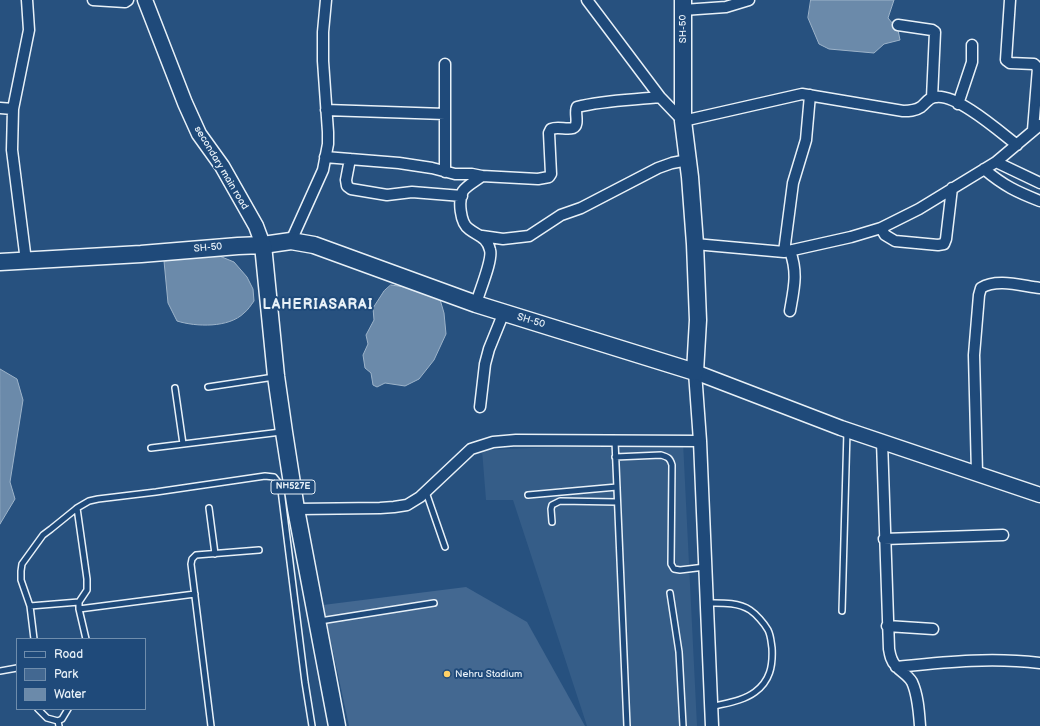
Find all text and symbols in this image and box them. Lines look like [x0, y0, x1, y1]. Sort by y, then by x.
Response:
street label: SH-50 [677, 15, 689, 43]
street label: secondary main road [191, 124, 251, 212]
street label: SH-50 [193, 241, 223, 255]
district label: LAHERIASARAI [263, 297, 373, 313]
street label: SH-50 [516, 311, 546, 331]
road number: NH527E [271, 480, 315, 494]
legend [16, 638, 146, 710]
text: Road [54, 647, 83, 662]
text: Park [54, 667, 78, 682]
place label: Nehru Stadium [455, 668, 522, 680]
marker: Nehru Stadium [442, 669, 452, 679]
text: Water [54, 687, 86, 702]

